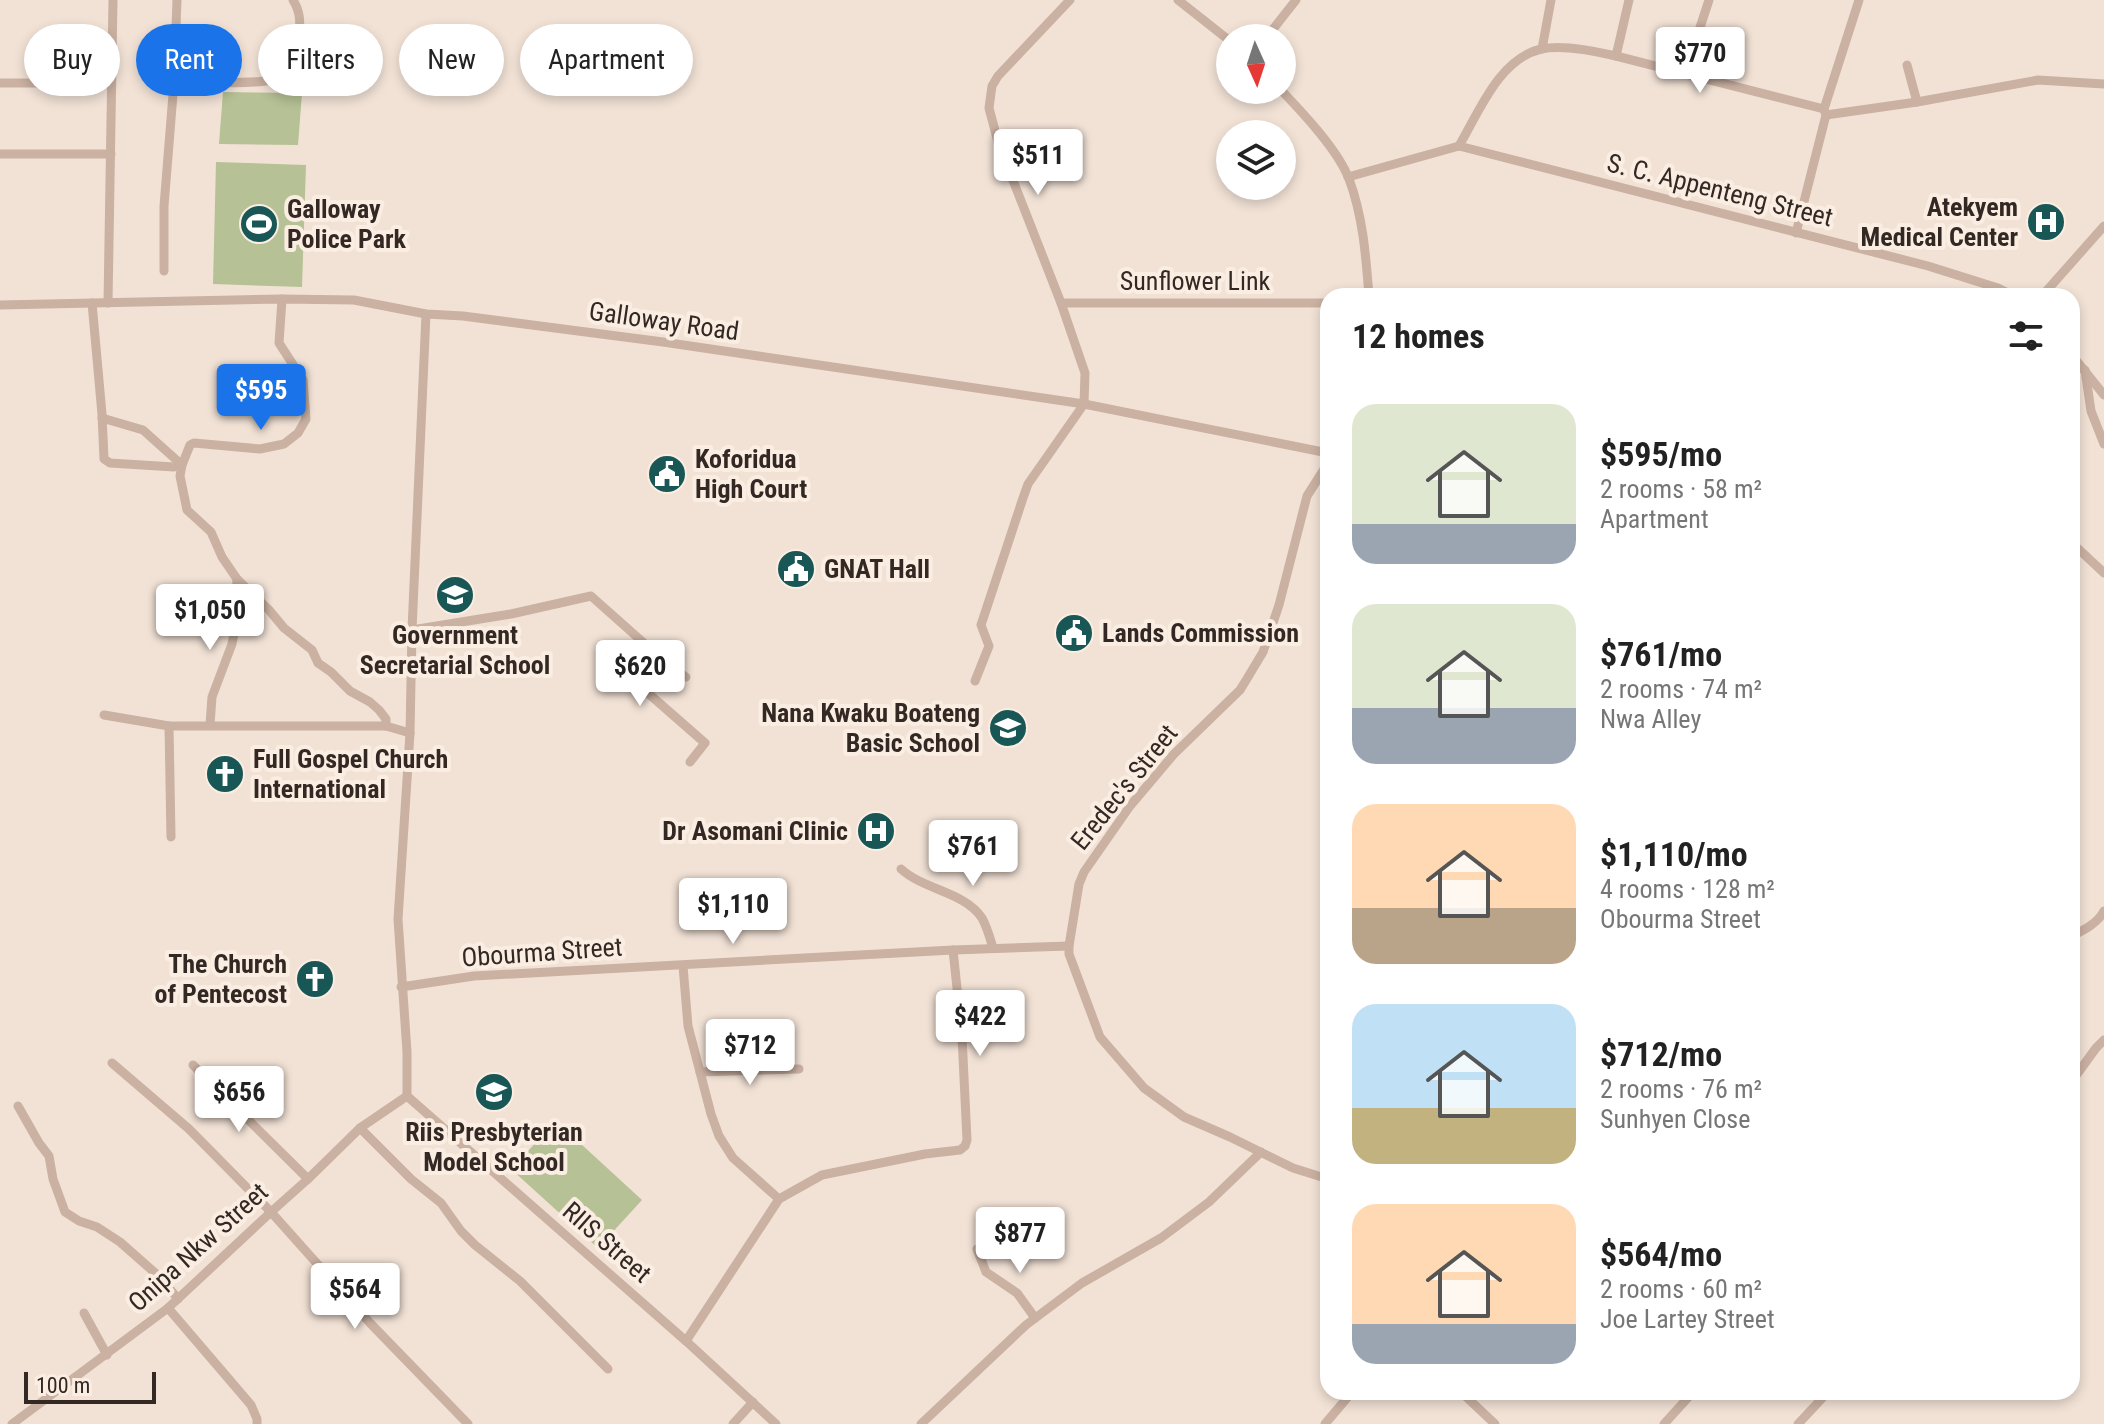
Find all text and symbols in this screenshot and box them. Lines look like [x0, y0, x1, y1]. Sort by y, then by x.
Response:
chip: Buy [24, 24, 120, 96]
chip: Rent [136, 24, 242, 96]
chip: Filters [258, 24, 383, 96]
chip: New [399, 24, 504, 96]
chip: Apartment [520, 24, 693, 96]
north arrow [1216, 24, 1296, 104]
map controls [1216, 24, 1296, 200]
pin: $770 [1653, 27, 1747, 95]
text: $770 [1674, 38, 1726, 68]
button: layers [1216, 120, 1296, 200]
pin: $511 [991, 129, 1085, 197]
text: $511 [1012, 140, 1064, 170]
street label: S. C. Appenteng Street [1604, 147, 1836, 233]
place label: Atekyem Medical Center [1861, 192, 2018, 252]
place label: Galloway Police Park [287, 194, 407, 254]
hospital icon: Atekyem Medical Center [2025, 201, 2067, 243]
sports icon: Galloway Police Park [238, 203, 280, 245]
street label: Sunflower Link [1120, 266, 1270, 296]
street label: Galloway Road [587, 296, 741, 346]
icon: filters [2004, 314, 2048, 358]
text: 12 homes [1352, 316, 1485, 356]
pin: $595 [214, 364, 308, 432]
text: $595 [235, 375, 287, 405]
text: $595/mo [1600, 434, 1722, 474]
icon: home [1416, 436, 1512, 532]
place label: Koforidua High Court [695, 444, 807, 504]
public building icon: Koforidua High Court [646, 453, 688, 495]
text: 2 rooms · 58 m² [1600, 474, 1762, 504]
text: Apartment [1600, 504, 1709, 534]
public building icon: GNAT Hall [775, 548, 817, 590]
place label: GNAT Hall [824, 554, 930, 584]
school or university icon: Government Secretarial School [434, 574, 476, 616]
pin: $1,050 [145, 584, 275, 652]
text: $1,050 [174, 595, 246, 625]
public building icon: Lands Commission [1053, 612, 1095, 654]
place label: Lands Commission [1102, 618, 1299, 648]
place label: Government Secretarial School [360, 620, 550, 680]
text: $761/mo [1600, 634, 1722, 674]
icon: home [1416, 636, 1512, 732]
pin: $620 [593, 640, 687, 708]
text: $620 [614, 651, 666, 681]
text: 2 rooms · 74 m² [1600, 674, 1762, 704]
place label: Nana Kwaku Boateng Basic School [761, 698, 980, 758]
text: Nwa Alley [1600, 704, 1701, 734]
school or university icon: Nana Kwaku Boateng Basic School [987, 707, 1029, 749]
street label: Eredec's Street [1065, 718, 1183, 856]
place label: Full Gospel Church International [253, 744, 448, 804]
church icon: Full Gospel Church International [204, 753, 246, 795]
hospital icon: Dr Asomani Clinic [855, 810, 897, 852]
place label: Dr Asomani Clinic [662, 816, 848, 846]
pin: $761 [926, 820, 1020, 888]
text: $761 [947, 831, 999, 861]
text: $1,110/mo [1600, 834, 1748, 874]
icon: home [1416, 836, 1512, 932]
text: 4 rooms · 128 m² [1600, 874, 1775, 904]
pin: $1,110 [668, 878, 798, 946]
text: $1,110 [697, 889, 769, 919]
text: Obourma Street [1600, 904, 1761, 934]
street label: Obourma Street [461, 931, 623, 973]
place label: The Church of Pentecost [155, 949, 287, 1009]
church icon: The Church of Pentecost [294, 958, 336, 1000]
pin: $422 [933, 990, 1027, 1058]
text: $422 [954, 1001, 1006, 1031]
pin: $712 [703, 1019, 797, 1087]
text: $712 [724, 1030, 776, 1060]
text: $712/mo [1600, 1034, 1722, 1074]
icon: home [1416, 1036, 1512, 1132]
pin: $656 [192, 1066, 286, 1134]
school or university icon: Riis Presbyterian Model School [473, 1071, 515, 1113]
text: 2 rooms · 76 m² [1600, 1074, 1762, 1104]
text: $656 [213, 1077, 265, 1107]
text: Sunhyen Close [1600, 1104, 1750, 1134]
place label: Riis Presbyterian Model School [405, 1117, 583, 1177]
street label: Onipa Nkw Street [122, 1177, 274, 1317]
street label: RIIS Street [557, 1196, 657, 1288]
pin: $877 [973, 1207, 1067, 1275]
text: $877 [994, 1218, 1046, 1248]
text: $564/mo [1600, 1234, 1722, 1274]
icon: home [1416, 1236, 1512, 1332]
pin: $564 [308, 1263, 402, 1331]
text: $564 [329, 1274, 381, 1304]
text: 2 rooms · 60 m² [1600, 1274, 1762, 1304]
text: Joe Lartey Street [1600, 1304, 1775, 1334]
scale bar [24, 1368, 156, 1404]
text: 100 m [36, 1373, 90, 1398]

